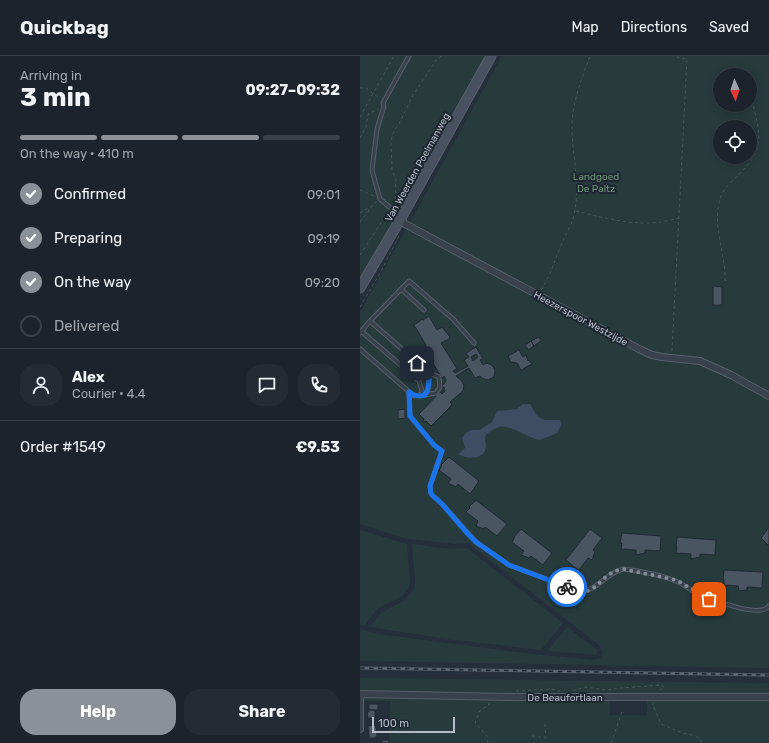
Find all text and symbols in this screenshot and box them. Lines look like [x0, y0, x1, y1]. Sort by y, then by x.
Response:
text: Quickbag [20, 16, 109, 39]
text: Map [572, 19, 599, 36]
text: Directions [621, 19, 687, 36]
text: Saved [709, 19, 749, 36]
text: Arriving in [20, 68, 82, 83]
north arrow [713, 68, 757, 112]
map controls [713, 68, 757, 164]
text: 09:27–09:32 [246, 81, 340, 99]
text: 3 min [20, 82, 91, 113]
street label: Van Weerden Poelmanweg [383, 111, 453, 224]
button: locate [713, 120, 757, 164]
text: On the way · 410 m [20, 146, 134, 161]
park label: Landgoed De Paltz [573, 171, 619, 195]
icon: check [20, 183, 42, 205]
text: Confirmed [54, 185, 126, 203]
text: 09:01 [307, 187, 340, 202]
icon: check [20, 227, 42, 249]
text: Preparing [54, 229, 122, 247]
text: 09:19 [307, 231, 340, 246]
icon: check [20, 271, 42, 293]
text: On the way [54, 273, 132, 291]
text: 09:20 [305, 275, 340, 290]
street label: Heezerspoor Westzijde [531, 289, 630, 349]
text: Delivered [54, 317, 119, 335]
pin [400, 346, 434, 380]
icon: home [406, 352, 428, 374]
button: person [20, 364, 62, 406]
button: chat [246, 364, 288, 406]
button: phone [298, 364, 340, 406]
text: Alex [72, 368, 105, 386]
text: Courier · 4.4 [72, 386, 146, 401]
text: Order #1549 [20, 438, 106, 456]
text: €9.53 [296, 438, 340, 456]
courier [547, 567, 587, 607]
icon: bike [556, 576, 578, 598]
pin [692, 582, 726, 616]
icon: bag [698, 588, 720, 610]
button: Help [20, 689, 176, 735]
button: Share [184, 689, 340, 735]
street label: De Beaufortlaan [527, 692, 603, 704]
scale bar [372, 715, 455, 734]
text: 100 m [378, 717, 409, 730]

